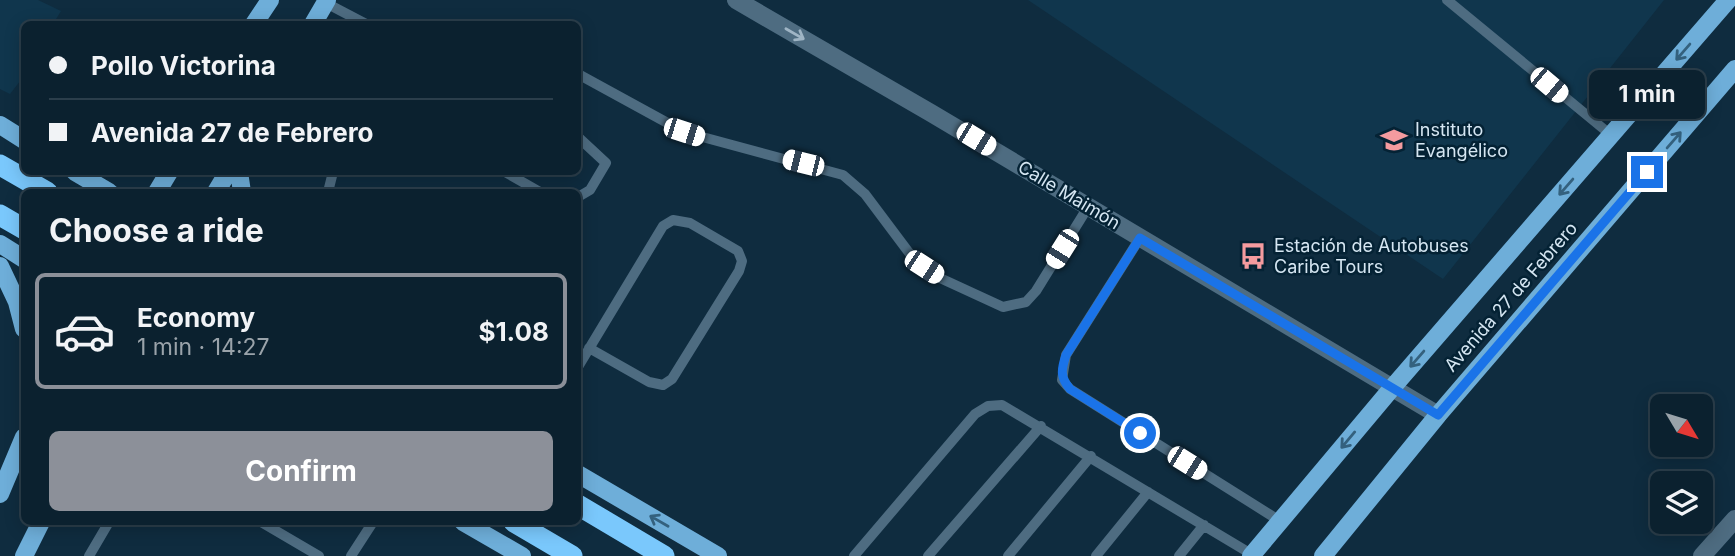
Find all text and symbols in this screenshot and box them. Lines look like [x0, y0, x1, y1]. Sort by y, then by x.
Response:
one-way arrow [784, 27, 804, 41]
one-way arrow [1675, 42, 1691, 60]
text: Pollo Victorina [91, 50, 276, 81]
car [1527, 63, 1572, 107]
callout: 1 min [1589, 71, 1705, 120]
text: 1 min [1619, 80, 1675, 108]
car [661, 116, 708, 148]
text: Avenida 27 de Febrero [91, 117, 374, 148]
car [953, 119, 1000, 159]
place label: Instituto Evangélico [1415, 119, 1508, 161]
school or university icon: Instituto Evangélico [1379, 125, 1409, 155]
one-way arrow [1666, 132, 1682, 150]
car [781, 148, 826, 178]
street label: Calle Maimón [1014, 156, 1124, 233]
route end [1631, 156, 1663, 188]
one-way arrow [1558, 178, 1574, 196]
text: Choose a ride [49, 211, 264, 250]
street label: Avenida 27 de Febrero [1440, 218, 1581, 376]
car [1042, 226, 1083, 272]
place label: Estación de Autobuses Caribe Tours [1274, 235, 1469, 277]
bus stop icon: Estación de Autobuses Caribe Tours [1238, 241, 1268, 271]
car [901, 247, 948, 287]
icon: car [53, 300, 116, 363]
text: Economy [137, 302, 255, 333]
text: $1.08 [478, 316, 549, 347]
text: 1 min · 14:27 [137, 333, 270, 361]
one-way arrow [1409, 349, 1425, 367]
north arrow [1650, 394, 1713, 457]
map controls [1650, 394, 1713, 534]
route start [1124, 417, 1156, 449]
button: Confirm [49, 431, 553, 511]
one-way arrow [1340, 431, 1356, 449]
car [1164, 443, 1211, 483]
button: layers [1650, 471, 1713, 534]
one-way arrow [650, 514, 670, 528]

